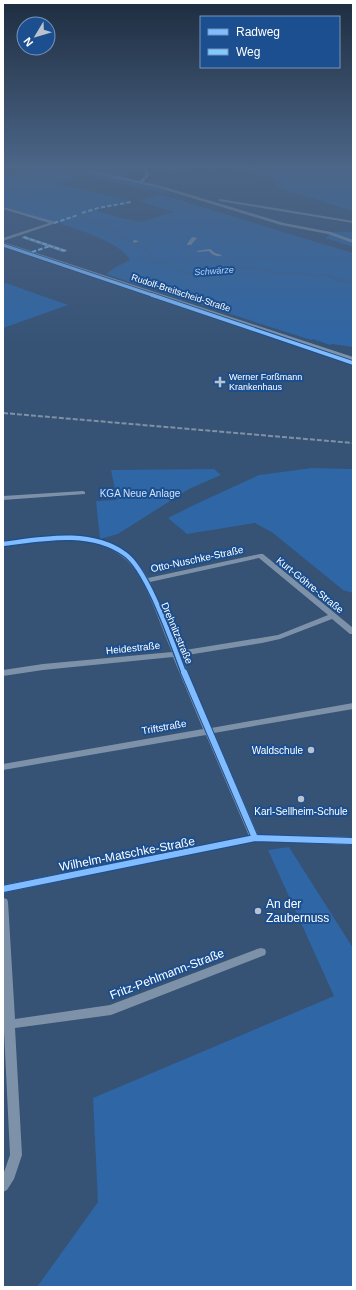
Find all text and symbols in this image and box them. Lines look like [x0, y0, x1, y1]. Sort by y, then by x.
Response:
north arrow [16, 16, 56, 56]
legend [200, 16, 340, 68]
text: Radweg [236, 25, 280, 39]
text: N [21, 35, 35, 49]
text: Weg [236, 45, 260, 59]
water label: Schwärze [194, 265, 234, 277]
street label: Rudolf-Breitscheid-Straße [130, 272, 232, 314]
place label: Werner Forßmann Krankenhaus [229, 372, 302, 392]
marker: Werner Forßmann Krankenhaus [214, 376, 226, 388]
park label: KGA Neue Anlage [100, 488, 181, 499]
street label: Otto-Nuschke-Straße [150, 544, 245, 574]
street label: Kurt-Göhre-Straße [274, 555, 346, 616]
street label: Drehnitzstraße [159, 601, 195, 666]
street label: Heidestraße [105, 640, 161, 656]
street label: Triftstraße [141, 718, 188, 736]
place label: Waldschule [252, 745, 303, 756]
marker: Waldschule [306, 745, 316, 755]
marker: Karl-Sellheim-Schule [296, 794, 306, 804]
place label: Karl-Sellheim-Schule [254, 806, 348, 817]
street label: Wilhelm-Matschke-Straße [58, 834, 196, 874]
place label: An der Zaubernuss [266, 897, 329, 925]
marker: An der Zaubernuss [253, 906, 263, 916]
street label: Fritz-Pehlmann-Straße [108, 946, 226, 1002]

